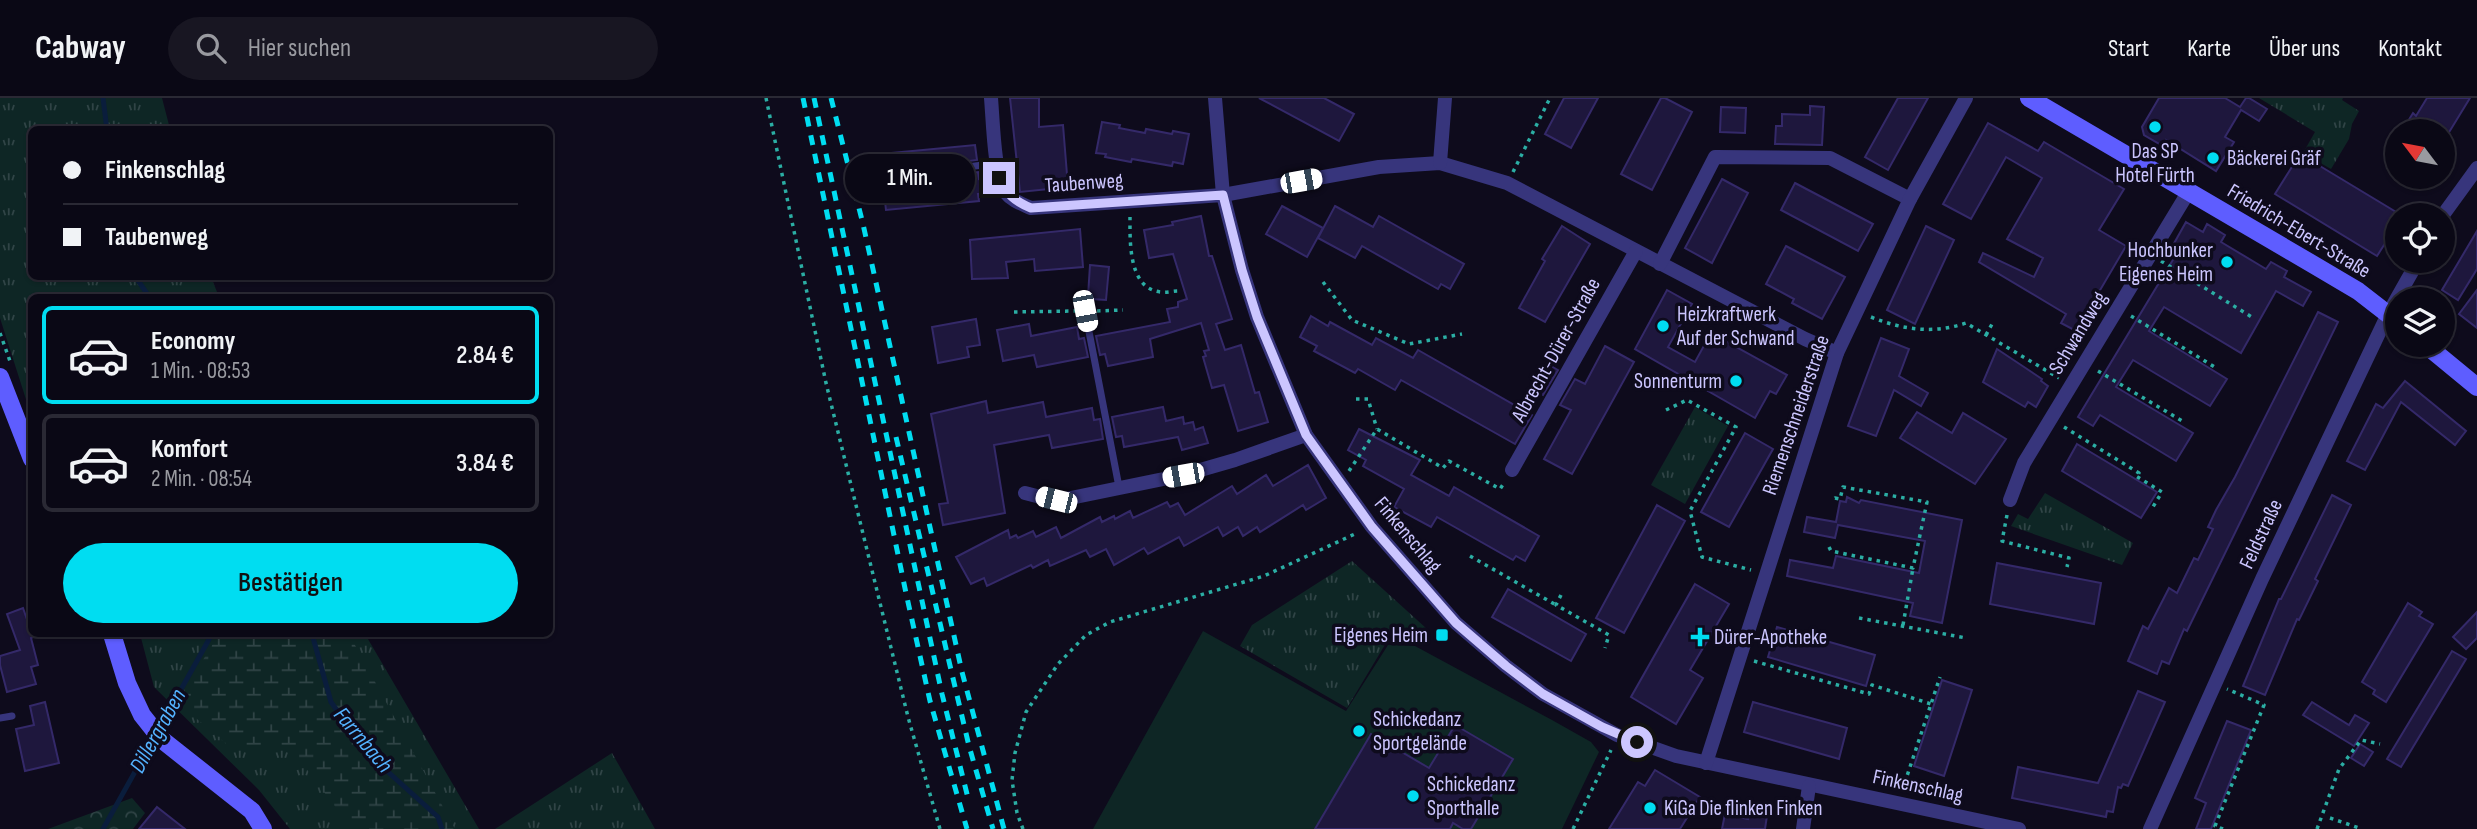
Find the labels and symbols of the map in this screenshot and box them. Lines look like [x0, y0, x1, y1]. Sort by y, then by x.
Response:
marker: Das SP Hotel Fürth [2147, 119, 2163, 135]
north arrow [2385, 119, 2455, 189]
place label: Das SP Hotel Fürth [2115, 139, 2195, 188]
place label: Bäckerei Gräf [2227, 146, 2322, 171]
marker: Bäckerei Gräf [2205, 150, 2221, 166]
callout: 1 Min. [845, 154, 974, 202]
route end [983, 162, 1015, 194]
car [1279, 167, 1324, 195]
street label: Taubenweg [1044, 168, 1124, 198]
street label: Friedrich-Ebert-Straße [2223, 178, 2375, 284]
place label: Hochbunker Eigenes Heim [2119, 238, 2213, 287]
marker: Hochbunker Eigenes Heim [2219, 254, 2235, 270]
street label: Albrecht-Dürer-Straße [1506, 274, 1606, 427]
street label: Schwandweg [2044, 287, 2112, 379]
car [1071, 288, 1100, 334]
place label: Heizkraftwerk Auf der Schwand [1676, 302, 1794, 351]
marker: Heizkraftwerk Auf der Schwand [1655, 318, 1671, 334]
street label: Riemenschneiderstraße [1757, 332, 1835, 498]
place label: Sonnenturm [1634, 369, 1722, 394]
marker: Sonnenturm [1728, 373, 1744, 389]
car [1161, 461, 1206, 489]
car [1034, 485, 1079, 515]
street label: Finkenschlag [1369, 492, 1447, 578]
street label: Feldstraße [2234, 495, 2288, 573]
place label: Eigenes Heim [1334, 623, 1428, 648]
place label: Dürer-Apotheke [1714, 625, 1827, 650]
marker: Eigenes Heim [1434, 627, 1450, 643]
marker: Dürer-Apotheke [1692, 629, 1708, 645]
water label: Dillergraben [124, 684, 193, 778]
water label: Farrnbach [327, 701, 399, 779]
place label: Schickedanz Sportgelände [1373, 707, 1467, 756]
marker: Schickedanz Sportgelände [1351, 723, 1367, 739]
route start [1621, 726, 1653, 758]
street label: Finkenschlag [1871, 764, 1965, 808]
place label: Schickedanz Sporthalle [1427, 772, 1516, 821]
marker: Schickedanz Sporthalle [1405, 788, 1421, 804]
place label: KiGa Die flinken Finken [1664, 796, 1823, 821]
marker: KiGa Die flinken Finken [1642, 800, 1658, 816]

